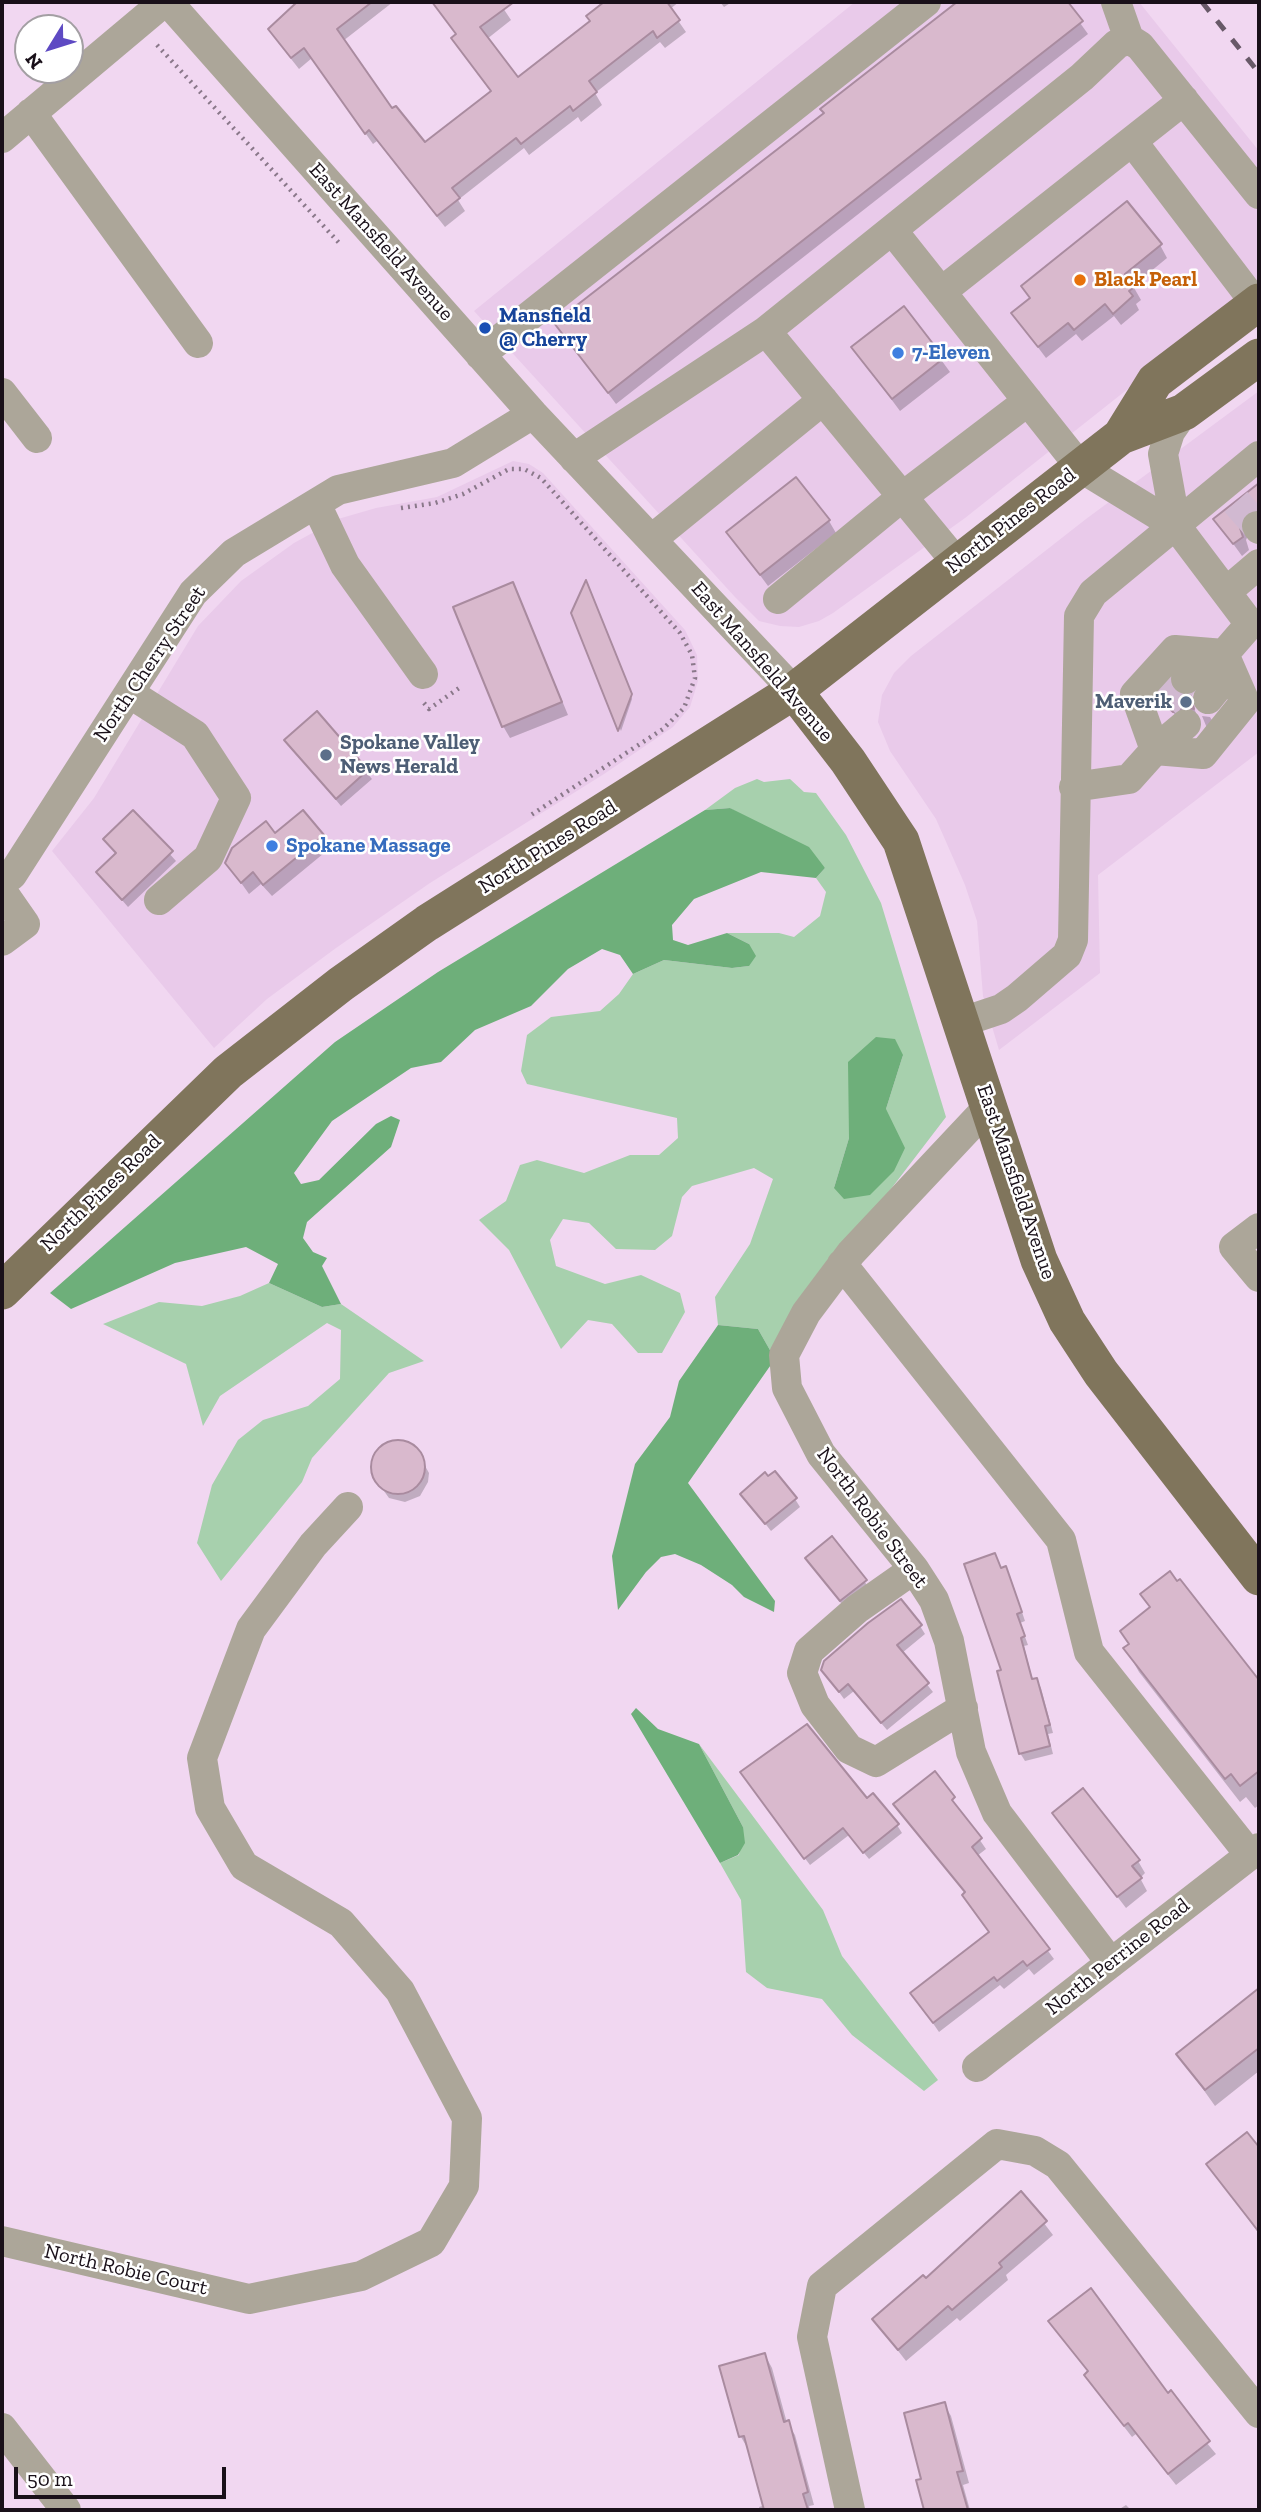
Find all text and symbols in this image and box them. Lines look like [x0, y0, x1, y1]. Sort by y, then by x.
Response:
north arrow [14, 14, 84, 84]
text: N [20, 48, 47, 74]
street label: East Mansfield Avenue [303, 158, 459, 326]
place label: Black Pearl [1094, 267, 1197, 293]
marker: Black Pearl [1072, 272, 1088, 288]
place label: Mansfield @ Cherry [499, 303, 591, 353]
marker: Mansfield @ Cherry [477, 320, 493, 336]
place label: 7-Eleven [912, 340, 990, 366]
marker: 7-Eleven [890, 345, 906, 361]
street label: North Pines Road [941, 462, 1081, 580]
street label: East Mansfield Avenue [686, 577, 838, 747]
street label: North Cherry Street [88, 581, 212, 747]
place label: Maverik [1095, 689, 1172, 715]
marker: Maverik [1178, 694, 1194, 710]
place label: Spokane Valley News Herald [340, 730, 480, 780]
marker: Spokane Valley News Herald [318, 747, 334, 763]
street label: North Pines Road [474, 794, 622, 900]
place label: Spokane Massage [286, 833, 451, 859]
marker: Spokane Massage [264, 838, 280, 854]
street label: East Mansfield Avenue [971, 1081, 1061, 1283]
street label: North Pines Road [35, 1129, 167, 1257]
street label: North Robie Street [811, 1443, 933, 1593]
street label: North Perrine Road [1041, 1893, 1195, 2021]
street label: North Robie Court [42, 2239, 210, 2301]
scale bar [18, 2452, 229, 2496]
text: 50 m [27, 2466, 73, 2491]

